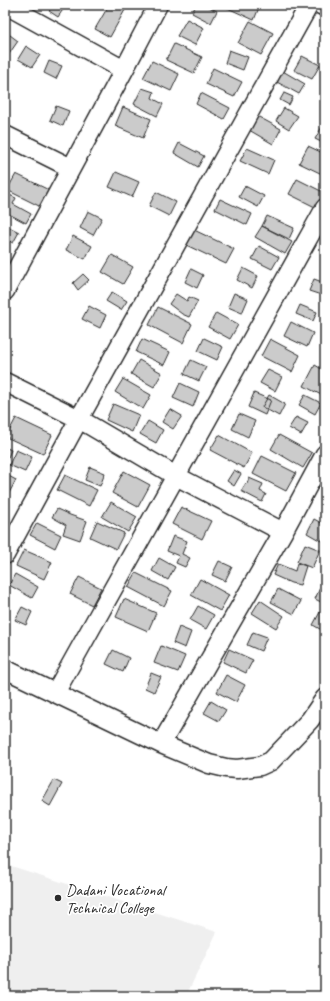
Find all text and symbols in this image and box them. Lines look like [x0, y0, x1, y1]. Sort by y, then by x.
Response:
place label: Dadani Vocational Technical College [66, 880, 168, 918]
marker: Dadani Vocational Technical College [53, 893, 63, 903]

